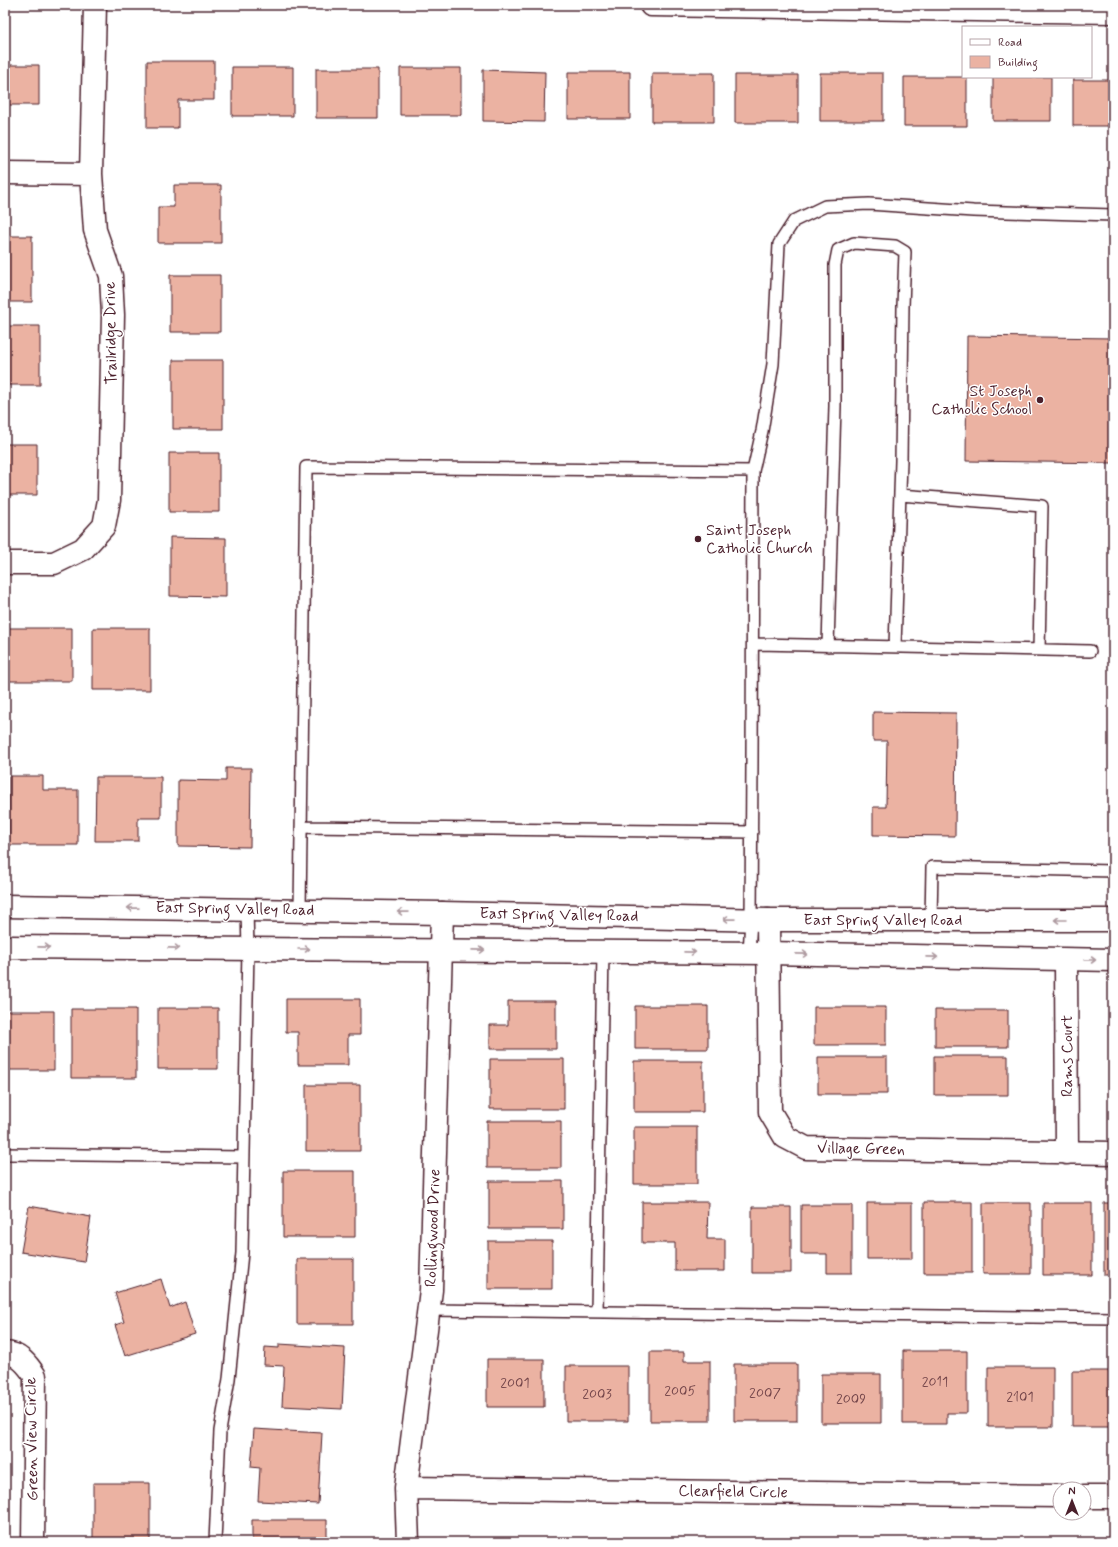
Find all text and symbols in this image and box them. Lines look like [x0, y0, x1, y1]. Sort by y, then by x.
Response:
legend [962, 26, 1092, 78]
text: Road [998, 35, 1022, 51]
text: Building [998, 55, 1038, 72]
street label: Trailridge Drive [100, 281, 123, 385]
place label: St Joseph Catholic School [931, 381, 1032, 420]
marker: St Joseph Catholic School [1035, 395, 1045, 405]
place label: Saint Joseph Catholic Church [706, 520, 813, 559]
marker: Saint Joseph Catholic Church [693, 534, 703, 544]
street label: East Spring Valley Road [155, 897, 315, 922]
street label: East Spring Valley Road [479, 903, 639, 928]
one-way arrow [127, 904, 140, 912]
one-way arrow [397, 908, 410, 916]
street label: East Spring Valley Road [804, 910, 962, 932]
one-way arrow [723, 915, 736, 922]
one-way arrow [1054, 916, 1067, 924]
one-way arrow [37, 943, 50, 951]
one-way arrow [167, 945, 180, 952]
one-way arrow [297, 945, 310, 953]
one-way arrow [472, 946, 485, 954]
one-way arrow [683, 948, 696, 956]
one-way arrow [795, 950, 808, 957]
one-way arrow [925, 953, 938, 960]
one-way arrow [1083, 956, 1096, 964]
street label: Rams Court [1057, 1015, 1078, 1097]
street label: Village Green [817, 1138, 905, 1160]
street label: Rollingwood Drive [420, 1169, 447, 1288]
house number: 2011 [922, 1373, 948, 1391]
house number: 2001 [500, 1374, 530, 1392]
street label: Green View Circle [20, 1376, 44, 1501]
house number: 2005 [664, 1382, 696, 1400]
house number: 2007 [749, 1384, 781, 1402]
house number: 2003 [582, 1385, 612, 1403]
house number: 2101 [1006, 1388, 1034, 1406]
house number: 2009 [836, 1390, 866, 1408]
street label: Clearfield Circle [678, 1481, 788, 1503]
north arrow [1052, 1481, 1092, 1521]
text: N [1068, 1485, 1076, 1499]

